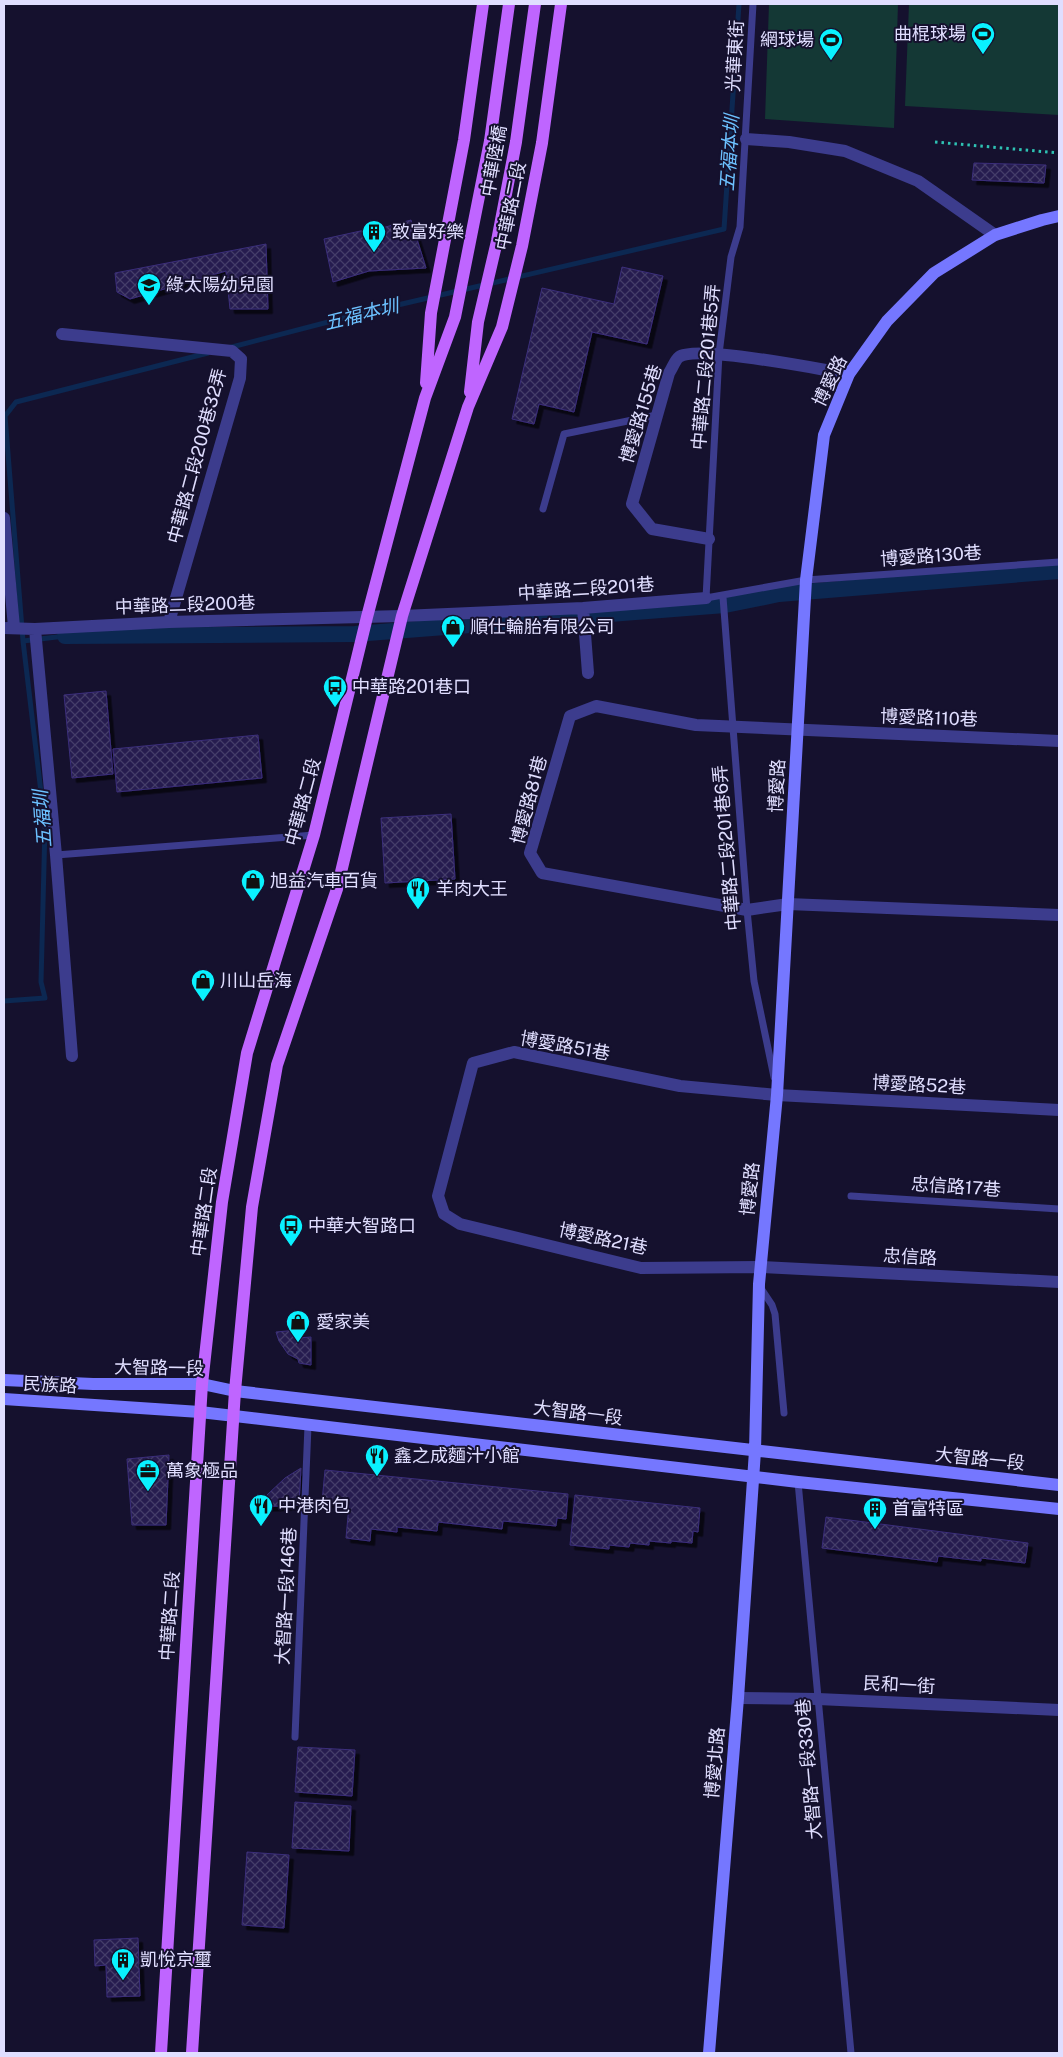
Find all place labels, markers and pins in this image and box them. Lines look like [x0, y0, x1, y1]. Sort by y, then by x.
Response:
sports icon: 曲棍球場 [970, 21, 996, 55]
place label: 曲棍球場 [894, 23, 966, 44]
sports icon: 網球場 [818, 27, 844, 61]
place label: 網球場 [760, 29, 814, 50]
building icon: 致富好樂 [361, 219, 387, 253]
place label: 致富好樂 [392, 221, 464, 242]
school or university icon: 綠太陽幼兒園 [136, 272, 162, 306]
place label: 綠太陽幼兒園 [166, 274, 274, 295]
shop icon: 順仕輪胎有限公司 [440, 614, 466, 648]
place label: 順仕輪胎有限公司 [470, 616, 614, 637]
bus stop icon: 中華路201巷口 [322, 674, 348, 708]
place label: 中華路201巷口 [352, 676, 471, 697]
shop icon: 旭益汽車百貨 [240, 868, 266, 902]
place label: 旭益汽車百貨 [270, 870, 378, 891]
restaurant icon: 羊肉大王 [405, 876, 431, 910]
place label: 羊肉大王 [436, 878, 508, 899]
shop icon: 川山岳海 [190, 968, 216, 1002]
place label: 川山岳海 [220, 970, 292, 991]
bus stop icon: 中華大智路口 [278, 1213, 304, 1247]
place label: 中華大智路口 [308, 1215, 416, 1236]
shop icon: 愛家美 [285, 1309, 311, 1343]
place label: 愛家美 [316, 1311, 370, 1332]
restaurant icon: 鑫之成麵汁小館 [364, 1443, 390, 1477]
place label: 鑫之成麵汁小館 [394, 1445, 520, 1466]
office icon: 萬象極品 [135, 1458, 161, 1492]
place label: 萬象極品 [166, 1460, 238, 1481]
restaurant icon: 中港肉包 [248, 1493, 274, 1527]
place label: 中港肉包 [278, 1495, 350, 1516]
building icon: 首富特區 [862, 1496, 888, 1530]
place label: 首富特區 [892, 1498, 964, 1519]
building icon: 凱悅京璽 [110, 1947, 136, 1981]
place label: 凱悅京璽 [140, 1949, 212, 1970]

